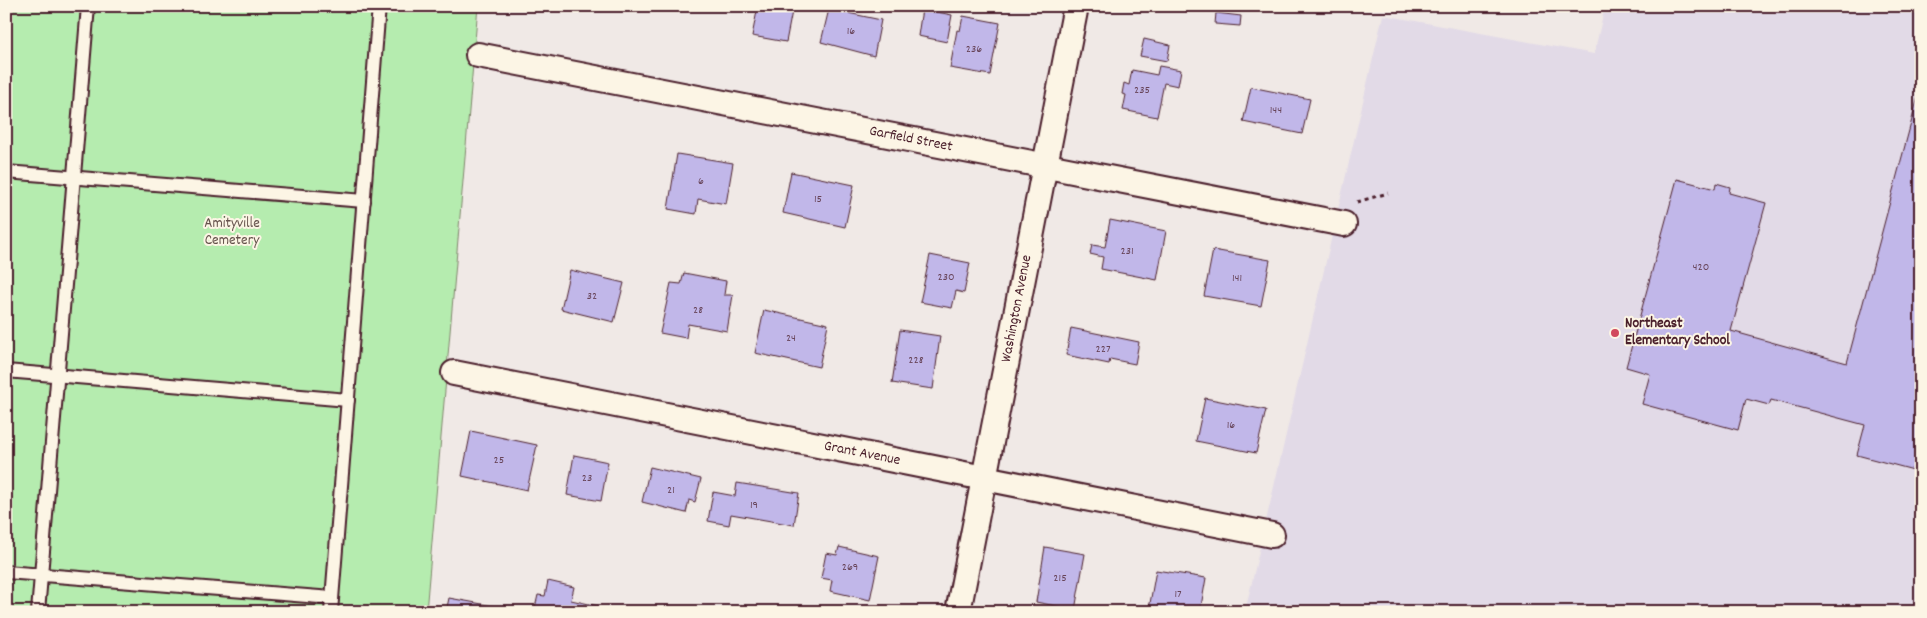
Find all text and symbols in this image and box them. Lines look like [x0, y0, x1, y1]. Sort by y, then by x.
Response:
house number: 16 [847, 23, 855, 40]
house number: 236 [966, 41, 982, 58]
house number: 235 [1134, 82, 1150, 99]
house number: 144 [1270, 102, 1282, 119]
street label: Garfield Street [867, 121, 955, 158]
house number: 6 [698, 173, 704, 190]
house number: 15 [814, 191, 822, 208]
park label: Amityville Cemetery [204, 213, 260, 252]
house number: 231 [1120, 243, 1134, 260]
street label: Washington Avenue [996, 253, 1038, 364]
house number: 420 [1693, 259, 1709, 276]
house number: 230 [937, 269, 955, 286]
house number: 141 [1232, 270, 1242, 287]
house number: 32 [587, 288, 597, 305]
house number: 28 [693, 302, 703, 319]
place label: Northeast Elementary School [1625, 313, 1730, 352]
marker: Northeast Elementary School [1609, 327, 1621, 339]
house number: 24 [786, 330, 796, 347]
house number: 227 [1095, 341, 1111, 358]
house number: 228 [908, 352, 924, 369]
house number: 16 [1227, 417, 1235, 434]
street label: Grant Avenue [822, 436, 902, 472]
house number: 25 [494, 452, 504, 469]
house number: 23 [582, 470, 592, 487]
house number: 21 [667, 482, 675, 499]
house number: 19 [750, 497, 758, 514]
house number: 269 [842, 559, 858, 576]
house number: 215 [1053, 570, 1067, 587]
house number: 17 [1174, 586, 1182, 603]

